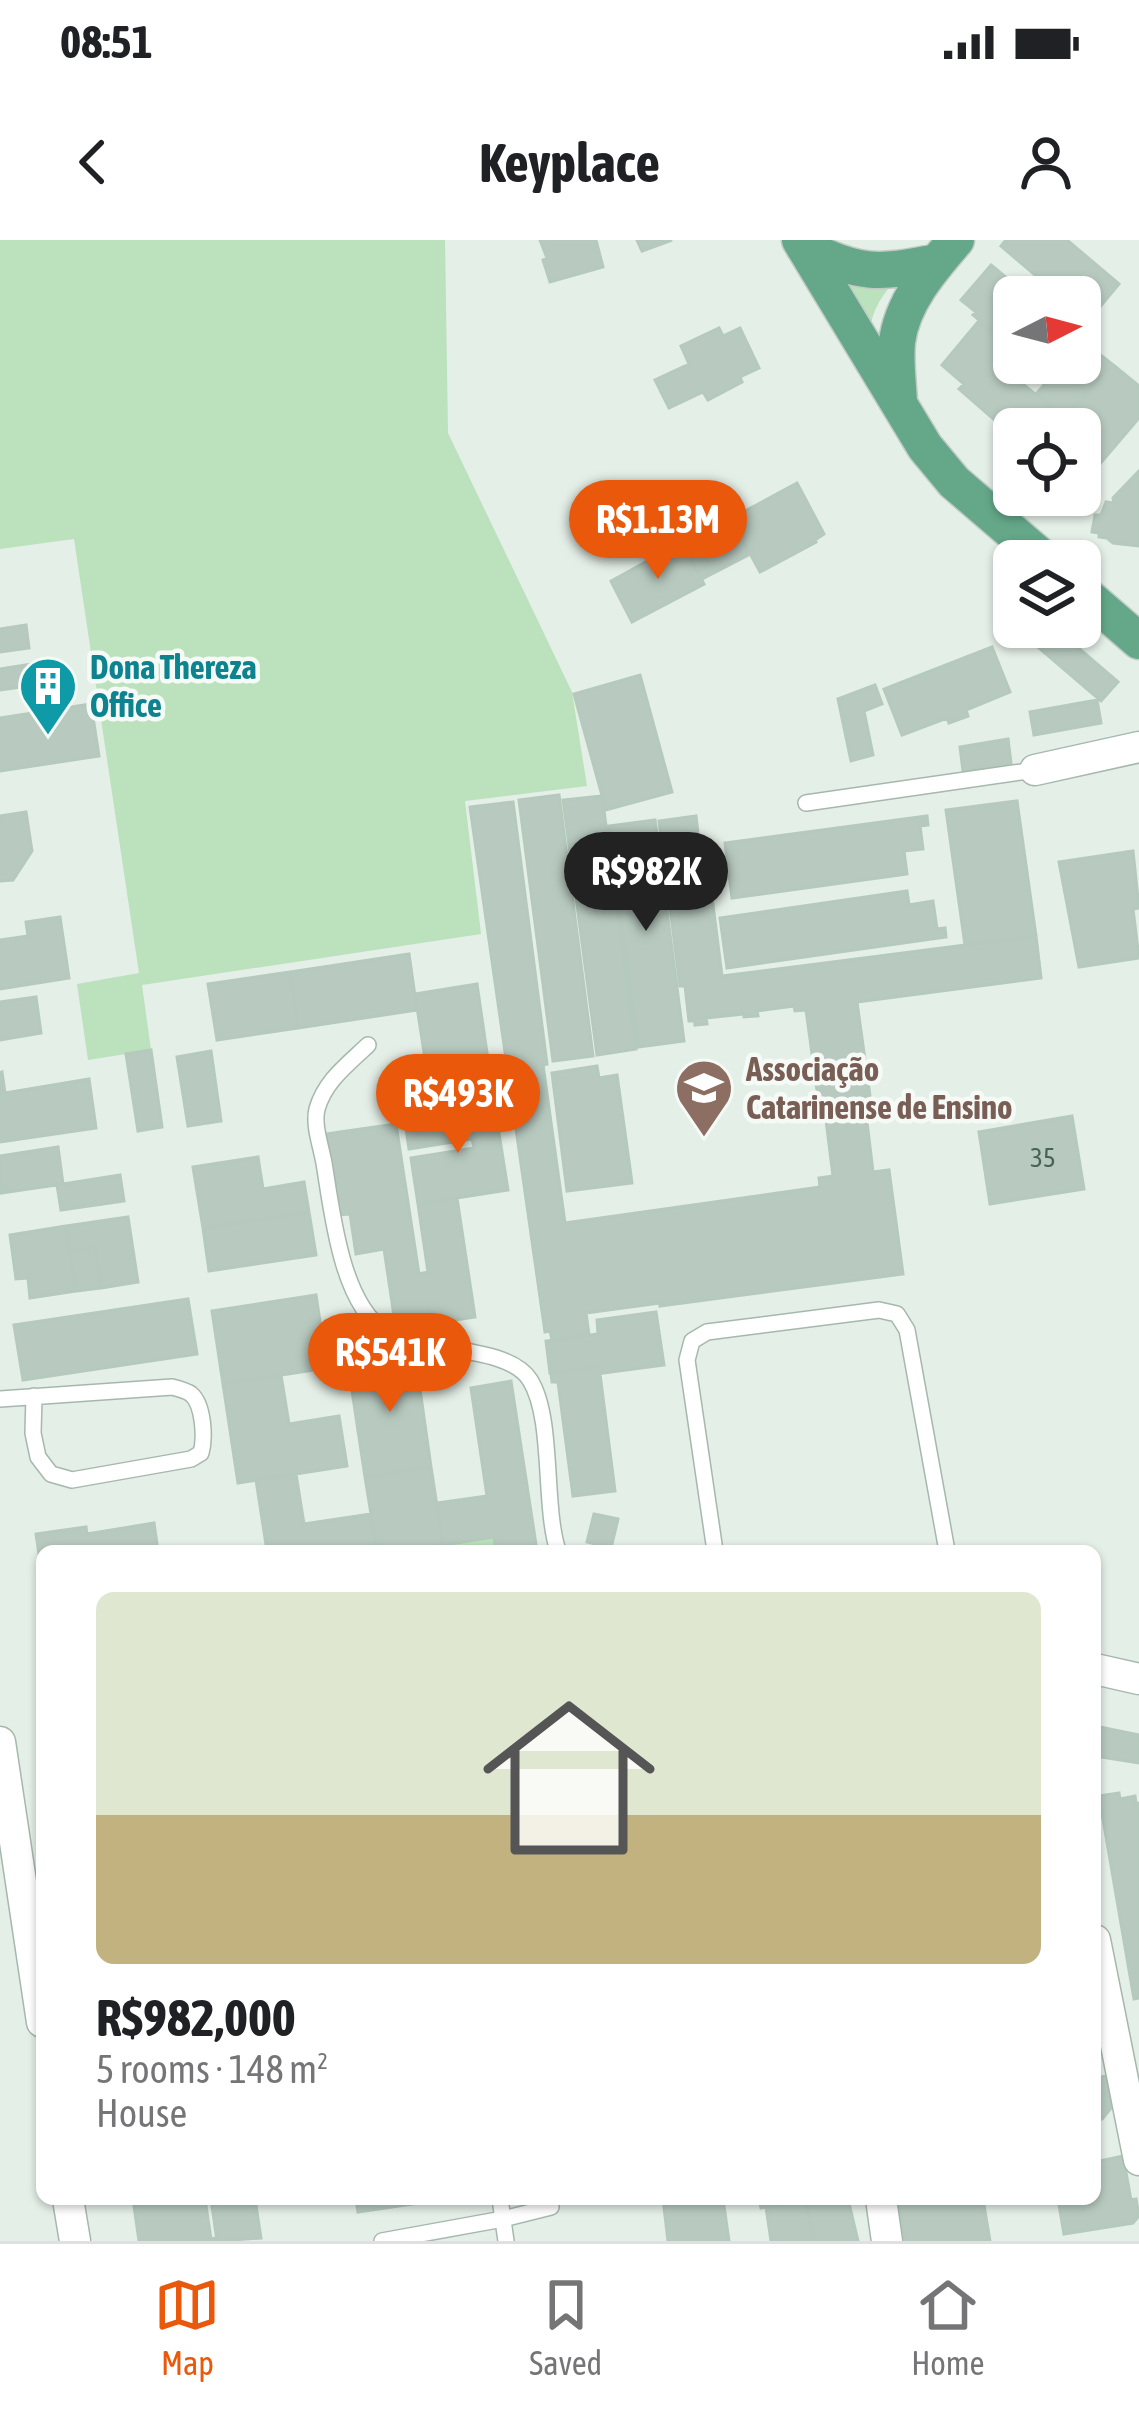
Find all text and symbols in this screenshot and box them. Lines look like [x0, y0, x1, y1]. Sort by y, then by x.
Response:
text: 08:51 [60, 16, 153, 68]
icon: back [60, 129, 126, 195]
icon: person [1013, 129, 1079, 195]
text: Keyplace [479, 132, 660, 193]
north arrow [993, 276, 1101, 384]
map controls [993, 276, 1101, 648]
button: locate [993, 408, 1101, 516]
pin: R$1.13M [547, 480, 769, 582]
text: R$1.13M [596, 497, 720, 541]
button: layers [993, 540, 1101, 648]
place label: Dona Thereza Office [90, 648, 257, 724]
building icon: Dona Thereza Office [17, 655, 79, 737]
pin: R$982K [548, 832, 744, 934]
text: R$982K [591, 849, 701, 893]
place label: Associação Catarinense de Ensino [745, 1050, 1012, 1126]
pin: R$493K [360, 1054, 556, 1156]
school or university icon: Associação Catarinense de Ensino [673, 1057, 735, 1139]
text: R$493K [403, 1071, 513, 1115]
house number: 35 [1030, 1142, 1056, 1173]
pin: R$541K [292, 1313, 488, 1415]
text: R$541K [335, 1330, 445, 1374]
icon: home [461, 1670, 677, 1886]
text: R$982,000 [96, 1988, 296, 2047]
text: 5 rooms · 148 m² [96, 2047, 328, 2091]
text: House [96, 2091, 187, 2135]
tab: Map [154, 2272, 220, 2382]
tab: Saved [529, 2272, 602, 2382]
tab: Home [911, 2272, 985, 2382]

